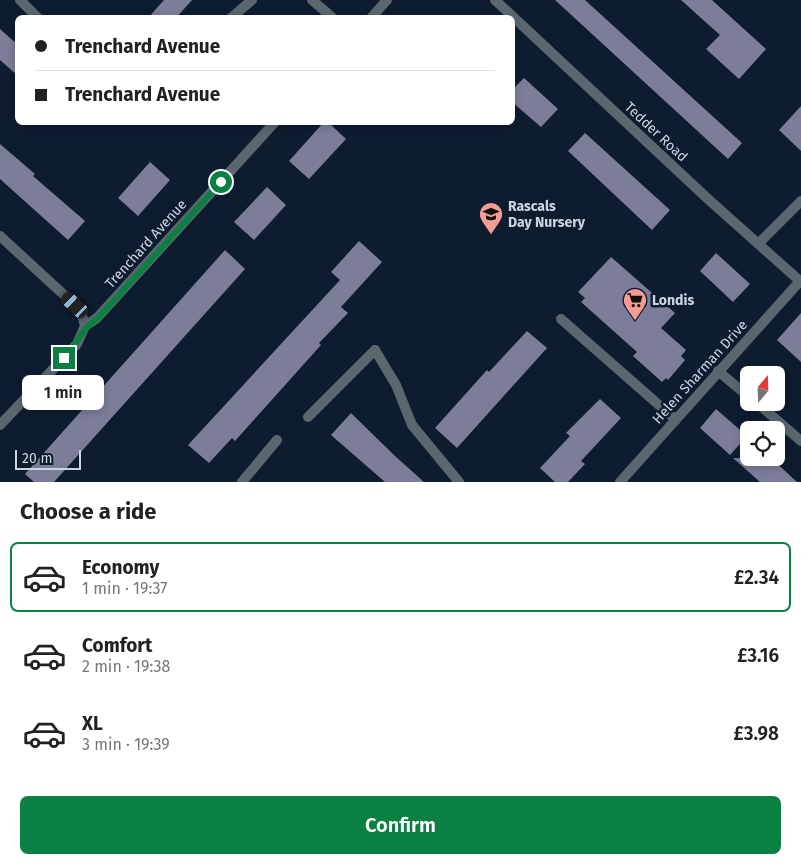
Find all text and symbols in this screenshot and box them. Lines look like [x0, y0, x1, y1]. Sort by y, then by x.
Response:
text: Trenchard Avenue [65, 35, 220, 58]
text: Trenchard Avenue [65, 83, 220, 106]
street label: Tedder Road [621, 99, 691, 165]
route start [210, 171, 232, 193]
street label: Trenchard Avenue [102, 196, 190, 292]
place label: Rascals Day Nursery [508, 198, 586, 231]
school or university icon: Rascals Day Nursery [478, 201, 504, 235]
supermarket icon: Londis [622, 287, 648, 321]
car [58, 289, 91, 321]
place label: Londis [652, 292, 694, 309]
street label: Helen Sharman Drive [649, 317, 751, 427]
route end [53, 347, 75, 369]
north arrow [740, 366, 785, 411]
map controls [740, 366, 785, 466]
callout: 1 min [23, 376, 105, 410]
text: 1 min [44, 383, 82, 402]
button: locate [740, 421, 785, 466]
scale bar [15, 447, 81, 470]
text: 20 m [22, 450, 52, 467]
text: Choose a ride [20, 498, 156, 525]
icon: car [22, 555, 67, 600]
text: Economy [82, 556, 159, 579]
text: £2.34 [734, 566, 779, 589]
text: 1 min · 19:37 [82, 579, 167, 598]
icon: car [22, 633, 67, 678]
text: Comfort [82, 634, 152, 657]
text: £3.16 [737, 644, 779, 667]
text: 2 min · 19:38 [82, 657, 170, 676]
icon: car [22, 711, 67, 756]
text: XL [82, 712, 103, 735]
text: £3.98 [734, 722, 779, 745]
text: 3 min · 19:39 [82, 735, 170, 754]
button: Confirm [20, 796, 781, 854]

